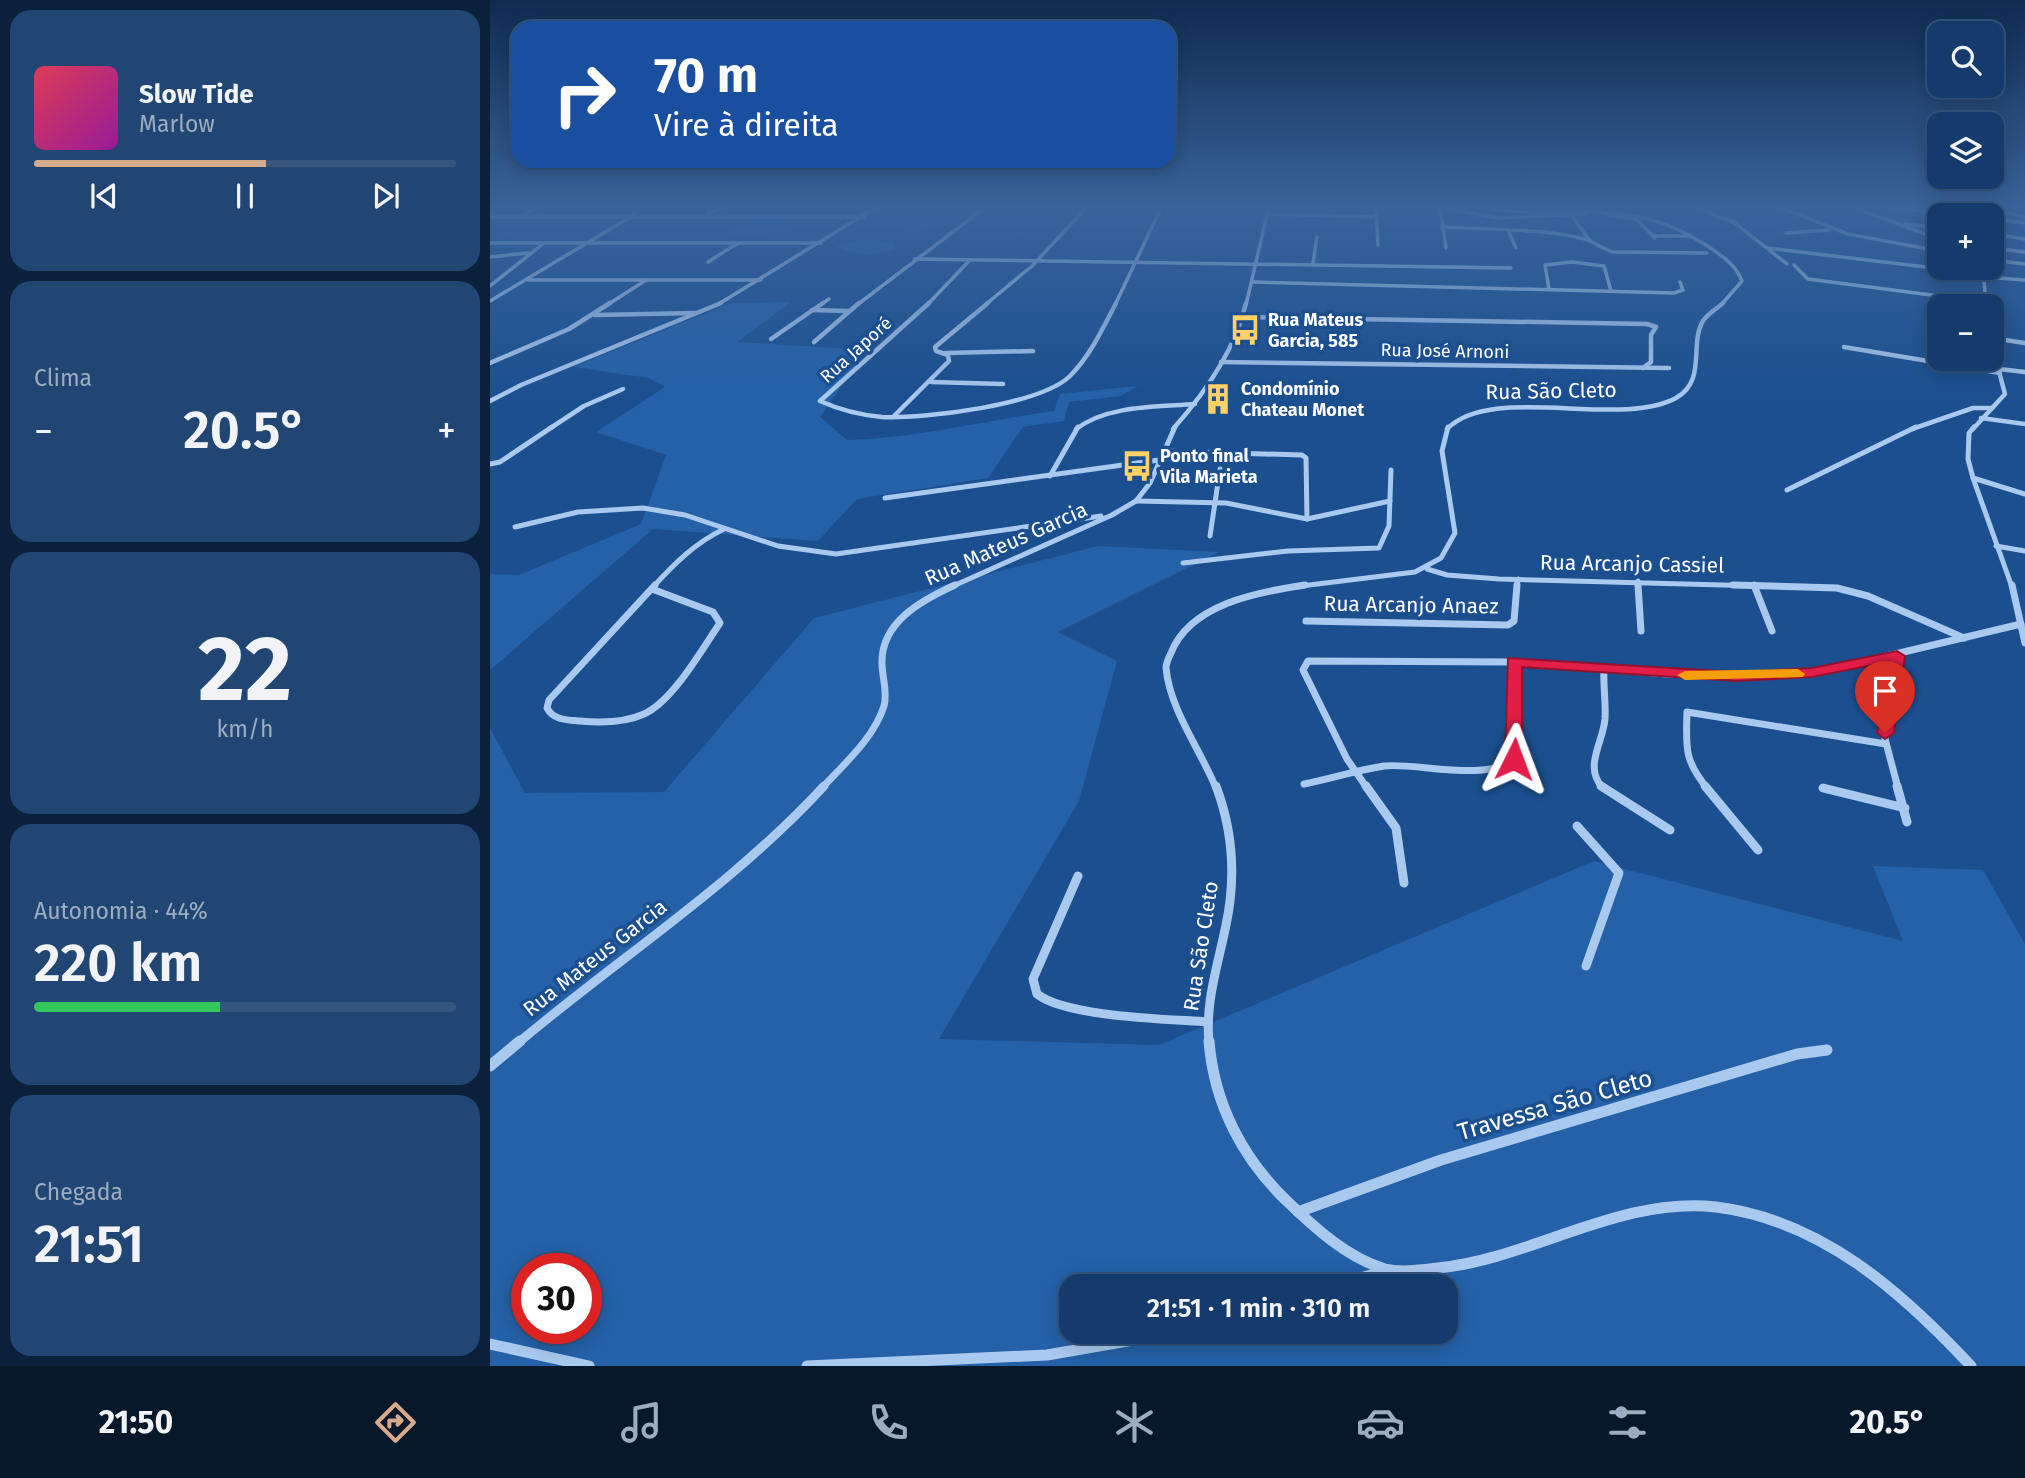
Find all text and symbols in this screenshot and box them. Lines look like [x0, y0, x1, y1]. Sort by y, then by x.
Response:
map controls [1927, 21, 2004, 371]
button: search [1927, 21, 2004, 98]
text: 70 m [654, 46, 758, 105]
icon: right [539, 49, 630, 140]
text: Slow Tide [139, 79, 254, 110]
text: Vire à direita [654, 106, 839, 144]
text: Marlow [139, 110, 215, 138]
button: layers [1927, 112, 2004, 189]
icon: previous [85, 177, 123, 215]
icon: pause [226, 177, 264, 215]
icon: next [367, 177, 405, 215]
button: + [1927, 203, 2004, 280]
button: − [1927, 294, 2004, 371]
place label: Rua Mateus Garcia, 585 [1268, 309, 1363, 352]
street label: Rua Japoré [816, 312, 896, 388]
bus stop icon: Rua Mateus Garcia, 585 [1228, 313, 1262, 347]
street label: Rua José Arnoni [1380, 339, 1510, 363]
text: Clima [34, 364, 92, 392]
street label: Rua São Cleto [1485, 377, 1617, 405]
place label: Condomínio Chateau Monet [1241, 378, 1365, 421]
building icon: Condomínio Chateau Monet [1201, 382, 1235, 416]
text: 20.5° [183, 399, 307, 462]
text: − [34, 408, 53, 454]
text: + [437, 408, 456, 454]
place label: Ponto final Vila Marieta [1159, 445, 1258, 488]
bus stop icon: Ponto final Vila Marieta [1120, 449, 1154, 483]
street label: Rua Mateus Garcia [921, 496, 1091, 592]
street label: Rua Arcanjo Cassiel [1540, 549, 1724, 579]
street label: Rua Arcanjo Anaez [1323, 590, 1499, 620]
text: 22 [198, 615, 292, 724]
pin [1855, 661, 1915, 733]
icon: arrive [1866, 672, 1904, 710]
text: km/h [217, 715, 273, 743]
position arrow [1477, 722, 1551, 796]
street label: Rua São Cleto [1178, 879, 1224, 1013]
street label: Rua Mateus Garcia [518, 894, 672, 1022]
text: Autonomia · 44% [34, 897, 208, 925]
text: 220 km [34, 932, 202, 995]
street label: Travessa São Cleto [1455, 1064, 1655, 1146]
text: Chegada [34, 1178, 123, 1206]
text: 21:51 [34, 1213, 144, 1276]
speed limit sign: 30 [511, 1253, 602, 1344]
text: 21:51 · 1 min · 310 m [1147, 1293, 1370, 1324]
icon: directions [371, 1398, 420, 1447]
icon: music [617, 1398, 666, 1447]
icon: phone [864, 1398, 913, 1447]
icon: climate [1110, 1398, 1159, 1447]
icon: car [1356, 1398, 1405, 1447]
icon: filters [1603, 1398, 1652, 1447]
text: 21:50 [99, 1403, 173, 1441]
text: 20.5° [1849, 1403, 1926, 1441]

